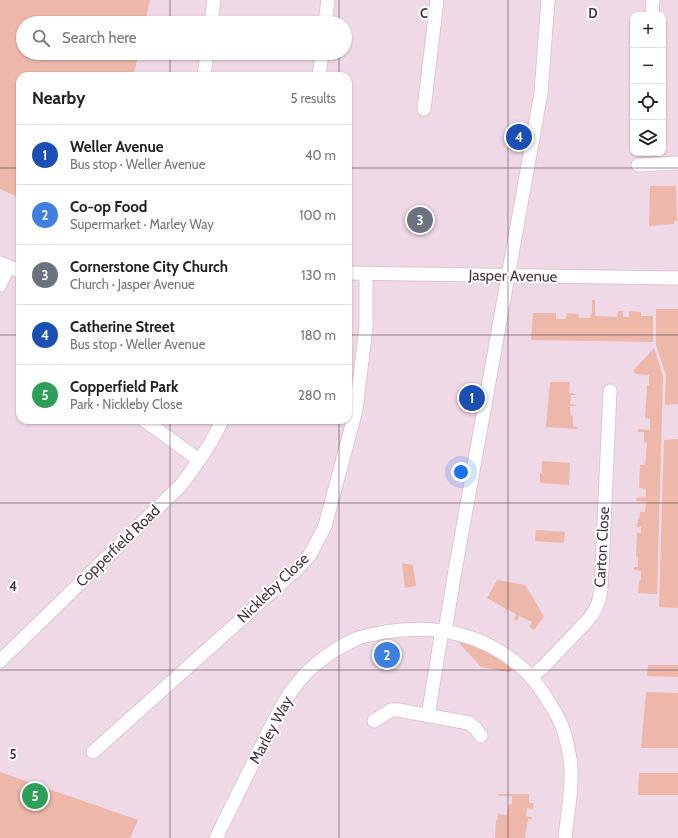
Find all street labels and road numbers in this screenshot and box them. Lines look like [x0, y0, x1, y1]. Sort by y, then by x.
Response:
street label: Jasper Avenue [467, 266, 558, 286]
street label: Copperfield Road [72, 501, 164, 591]
street label: Carton Close [591, 506, 613, 588]
street label: Nickleby Close [234, 549, 313, 627]
street label: Marley Way [246, 693, 297, 767]

